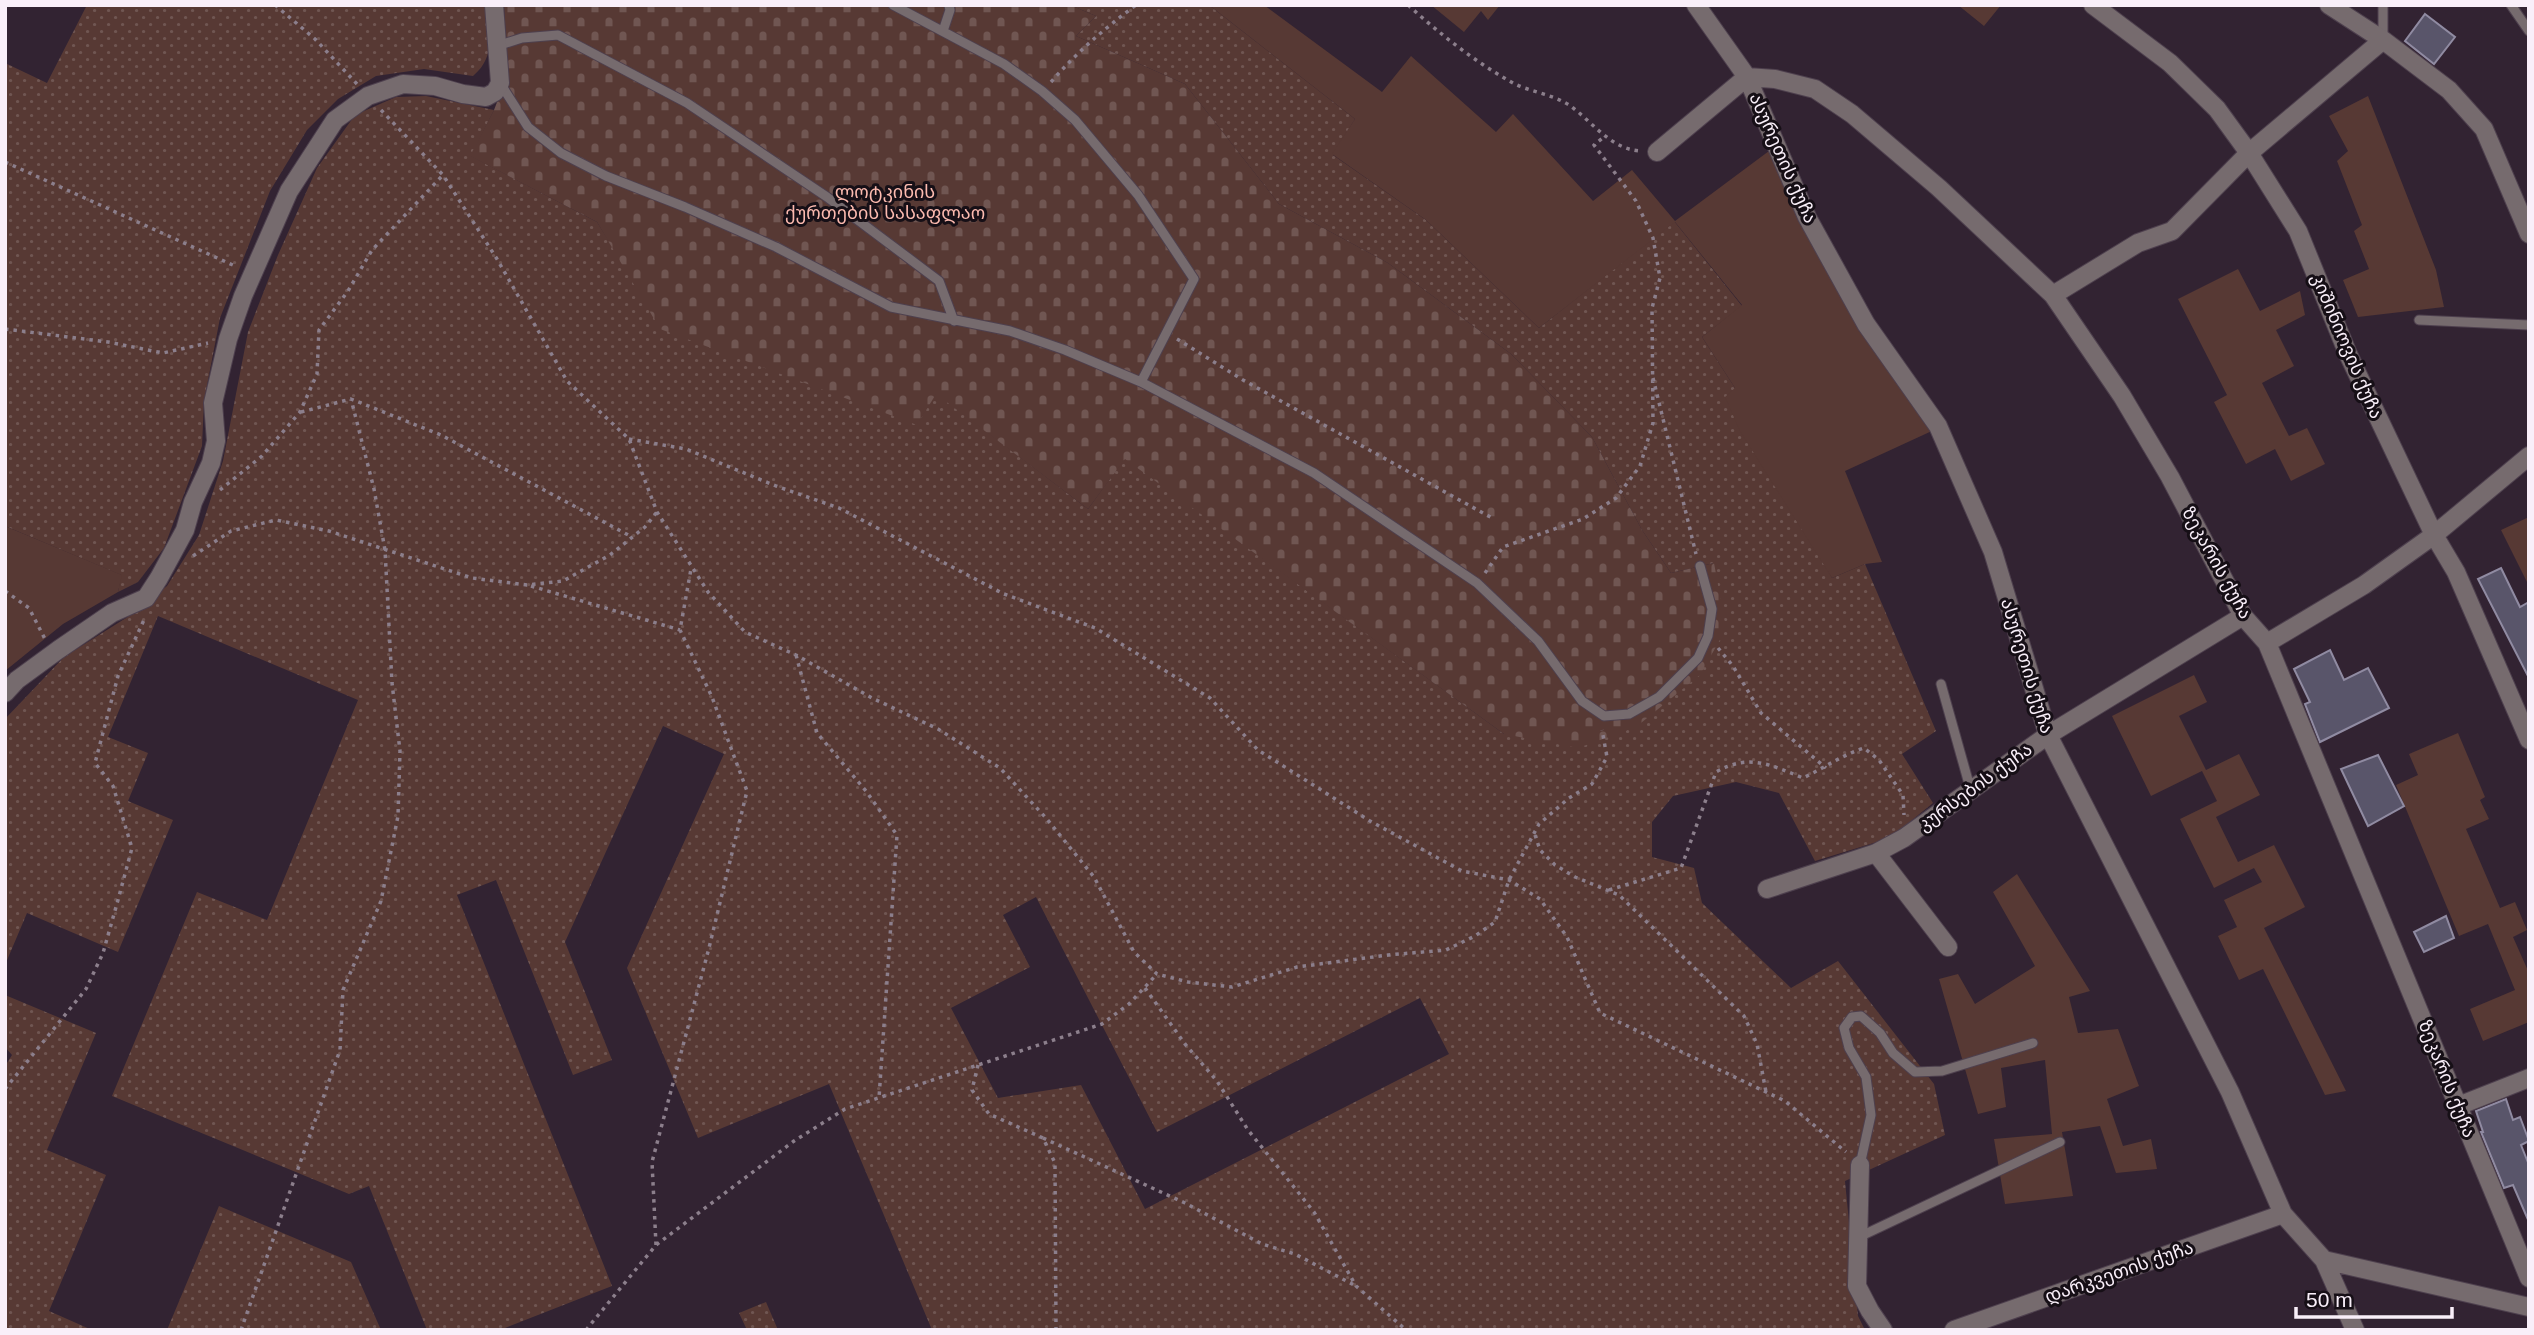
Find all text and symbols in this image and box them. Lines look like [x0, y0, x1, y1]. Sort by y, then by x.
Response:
street label: ასურეთის ქუჩა [1744, 90, 1821, 227]
park label: ლოტკინის ქურთების სასაფლაო [785, 182, 985, 224]
street label: კიშინიოვის ქუჩა [2306, 270, 2387, 422]
street label: ზეკარის ქუჩა [2177, 504, 2256, 623]
street label: ასურეთის ქუჩა [1996, 596, 2057, 736]
street label: კურსების ქუჩა [1914, 739, 2036, 836]
street label: ზეკარის ქუჩა [2414, 1018, 2480, 1141]
street label: დარკვეთის ქუჩა [2042, 1237, 2196, 1308]
scale bar [2296, 1276, 2452, 1320]
text: 50 m [2306, 1288, 2353, 1311]

